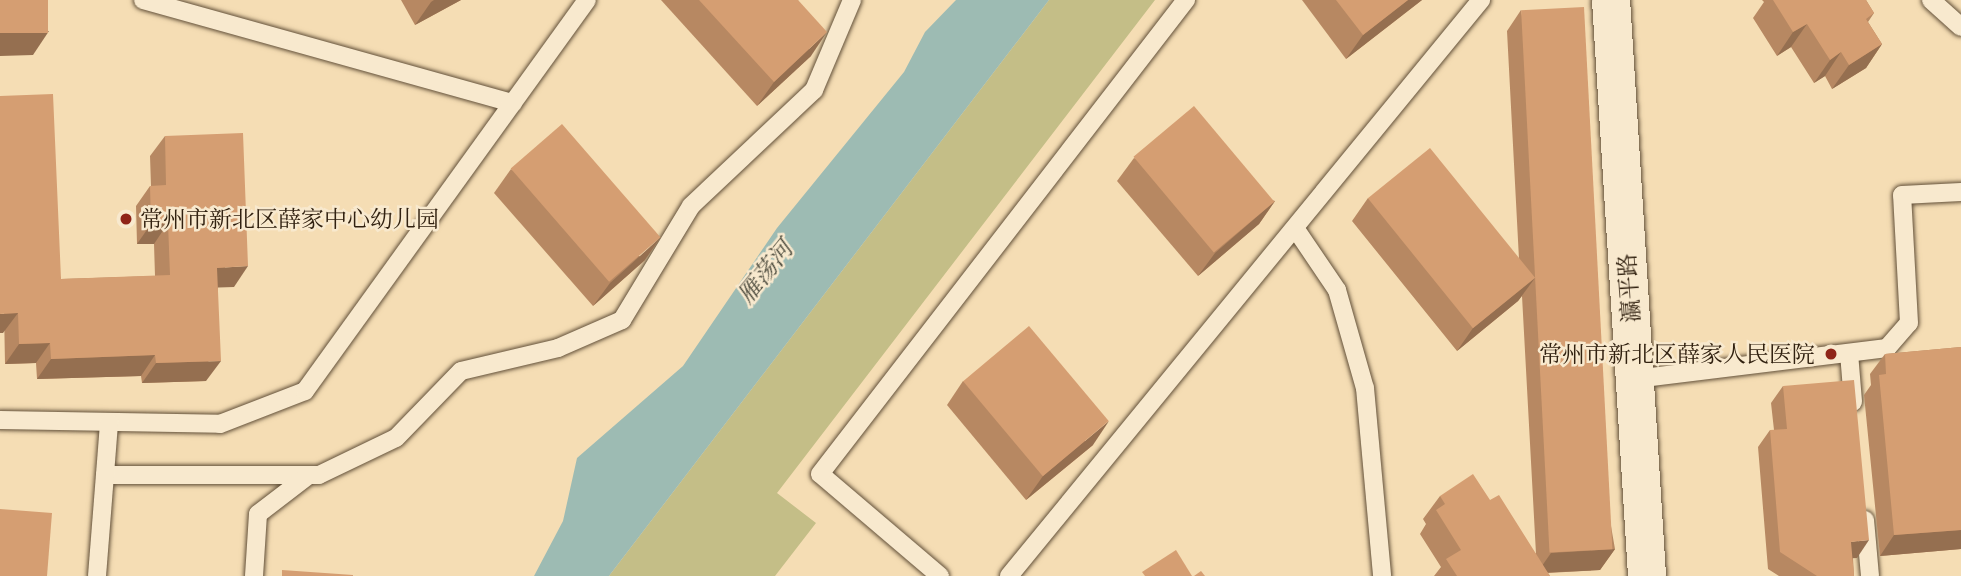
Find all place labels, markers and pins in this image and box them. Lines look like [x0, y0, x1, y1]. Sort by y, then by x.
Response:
place label: 常州市新北区薛家中心幼儿园 [140, 205, 439, 233]
marker: 常州市新北区薛家中心幼儿园 [118, 211, 134, 227]
place label: 常州市新北区薛家人民医院 [1539, 340, 1815, 368]
marker: 常州市新北区薛家人民医院 [1821, 344, 1841, 364]

